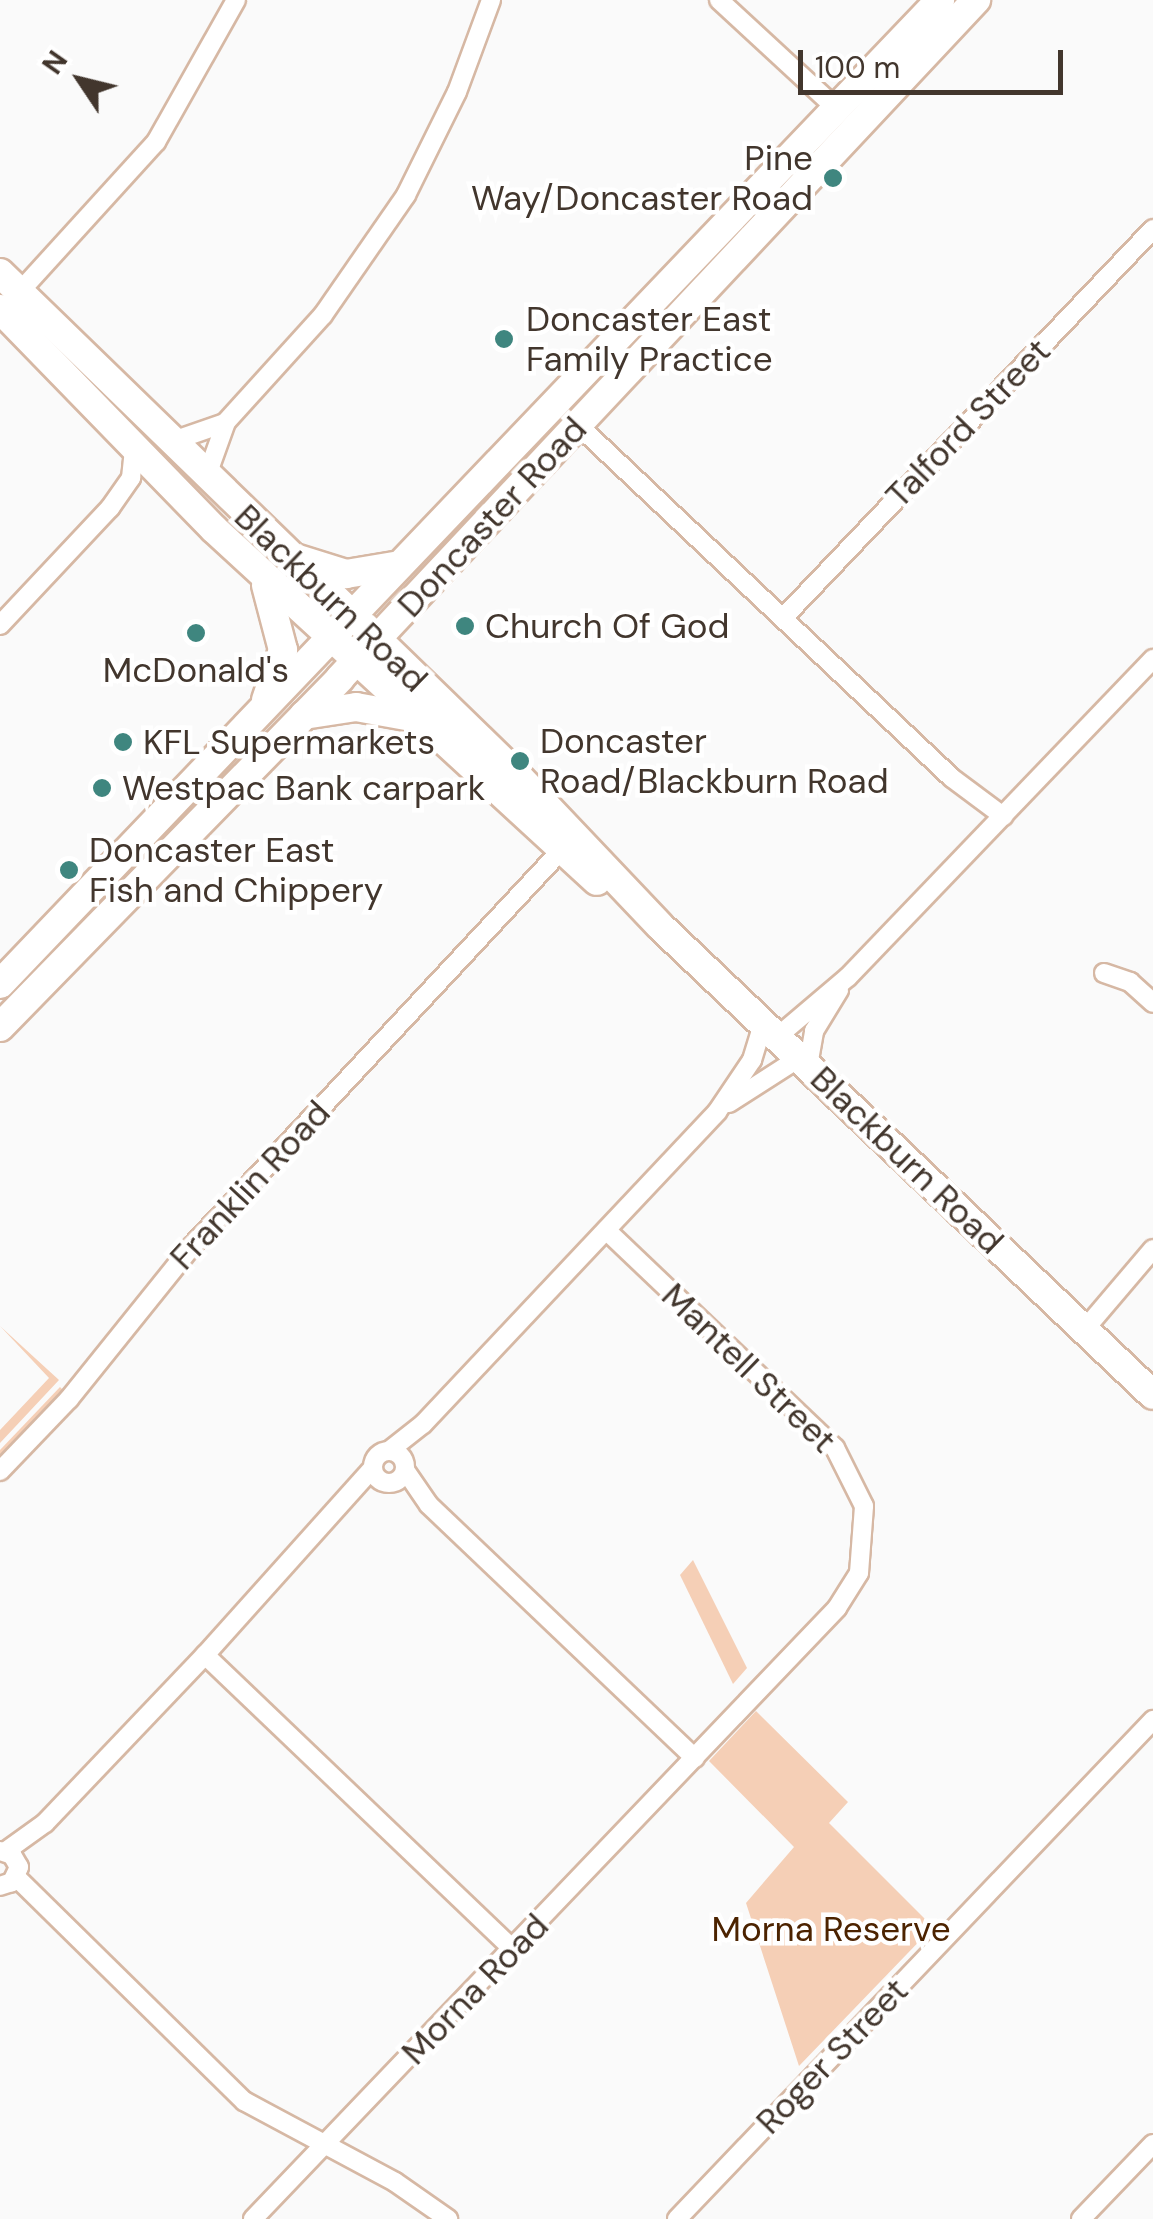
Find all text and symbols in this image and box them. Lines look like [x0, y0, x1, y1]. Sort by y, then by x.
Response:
north arrow [30, 30, 130, 130]
scale bar [803, 30, 1068, 92]
text: N [34, 44, 76, 81]
text: 100 m [815, 48, 900, 87]
place label: Pine Way/Doncaster Road [471, 137, 813, 219]
marker: Pine Way/Doncaster Road [822, 167, 844, 189]
place label: Doncaster East Family Practice [526, 298, 773, 380]
marker: Doncaster East Family Practice [491, 326, 517, 352]
street label: Talford Street [877, 330, 1059, 516]
street label: Doncaster Road [389, 408, 595, 626]
street label: Blackburn Road [226, 496, 436, 700]
place label: Church Of God [485, 605, 730, 647]
marker: Church Of God [454, 615, 476, 637]
marker: McDonald's [185, 622, 207, 644]
place label: McDonald's [103, 649, 289, 691]
place label: Doncaster Road/Blackburn Road [540, 720, 889, 802]
place label: KFL Supermarkets [143, 721, 435, 763]
marker: KFL Supermarkets [112, 731, 134, 753]
marker: Doncaster Road/Blackburn Road [509, 750, 531, 772]
place label: Westpac Bank carpark [122, 767, 486, 809]
marker: Westpac Bank carpark [91, 777, 113, 799]
place label: Doncaster East Fish and Chippery [89, 829, 383, 911]
marker: Doncaster East Fish and Chippery [58, 859, 80, 881]
street label: Blackburn Road [802, 1058, 1012, 1262]
street label: Franklin Road [161, 1092, 339, 1278]
street label: Mantell Street [653, 1274, 845, 1462]
street label: Morna Road [393, 1905, 557, 2073]
park label: Morna Reserve [711, 1908, 951, 1950]
street label: Roger Street [747, 1970, 917, 2142]

